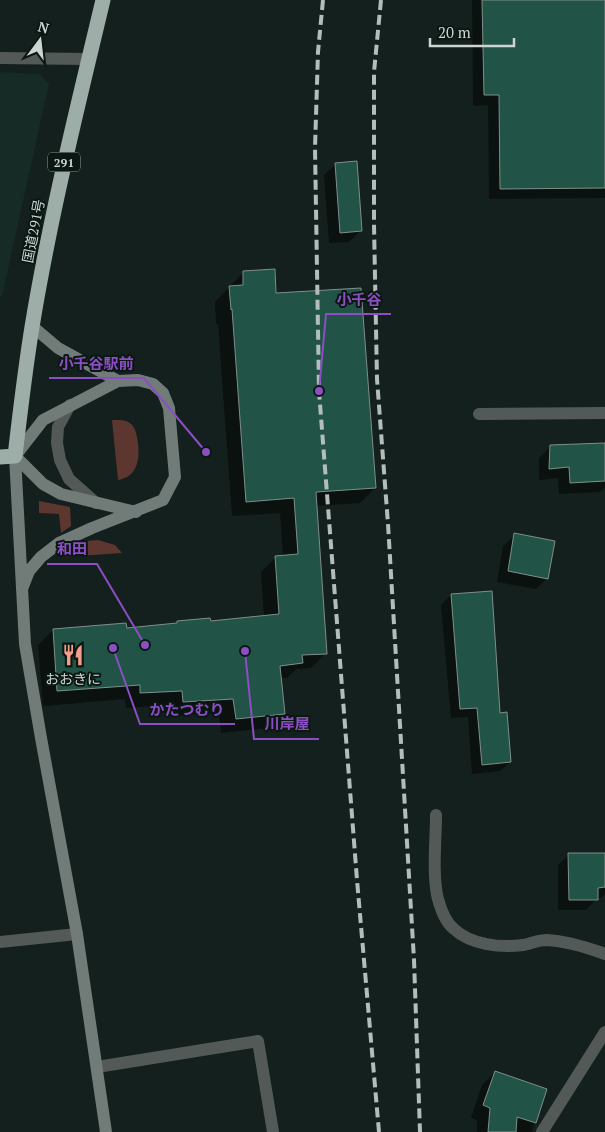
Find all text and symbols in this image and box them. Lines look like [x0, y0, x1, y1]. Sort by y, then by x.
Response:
north arrow [15, 15, 65, 65]
scale bar [430, 15, 514, 47]
text: N [36, 16, 51, 38]
text: 20 m [438, 22, 471, 42]
road number: 291 [48, 152, 80, 172]
street label: 国道291号 [18, 198, 48, 264]
callout: 小千谷 [326, 284, 391, 314]
text: 小千谷 [336, 289, 382, 309]
callout: 小千谷駅前 [49, 348, 144, 378]
text: 小千谷駅前 [58, 353, 134, 373]
callout: 和田 [47, 534, 97, 564]
text: 和田 [57, 538, 87, 558]
restaurant icon: おおきに [60, 642, 86, 668]
place label: おおきに [45, 669, 101, 688]
callout: かたつむり [140, 694, 235, 724]
text: かたつむり [149, 699, 225, 719]
callout: 川岸屋 [254, 709, 319, 739]
text: 川岸屋 [264, 713, 310, 733]

